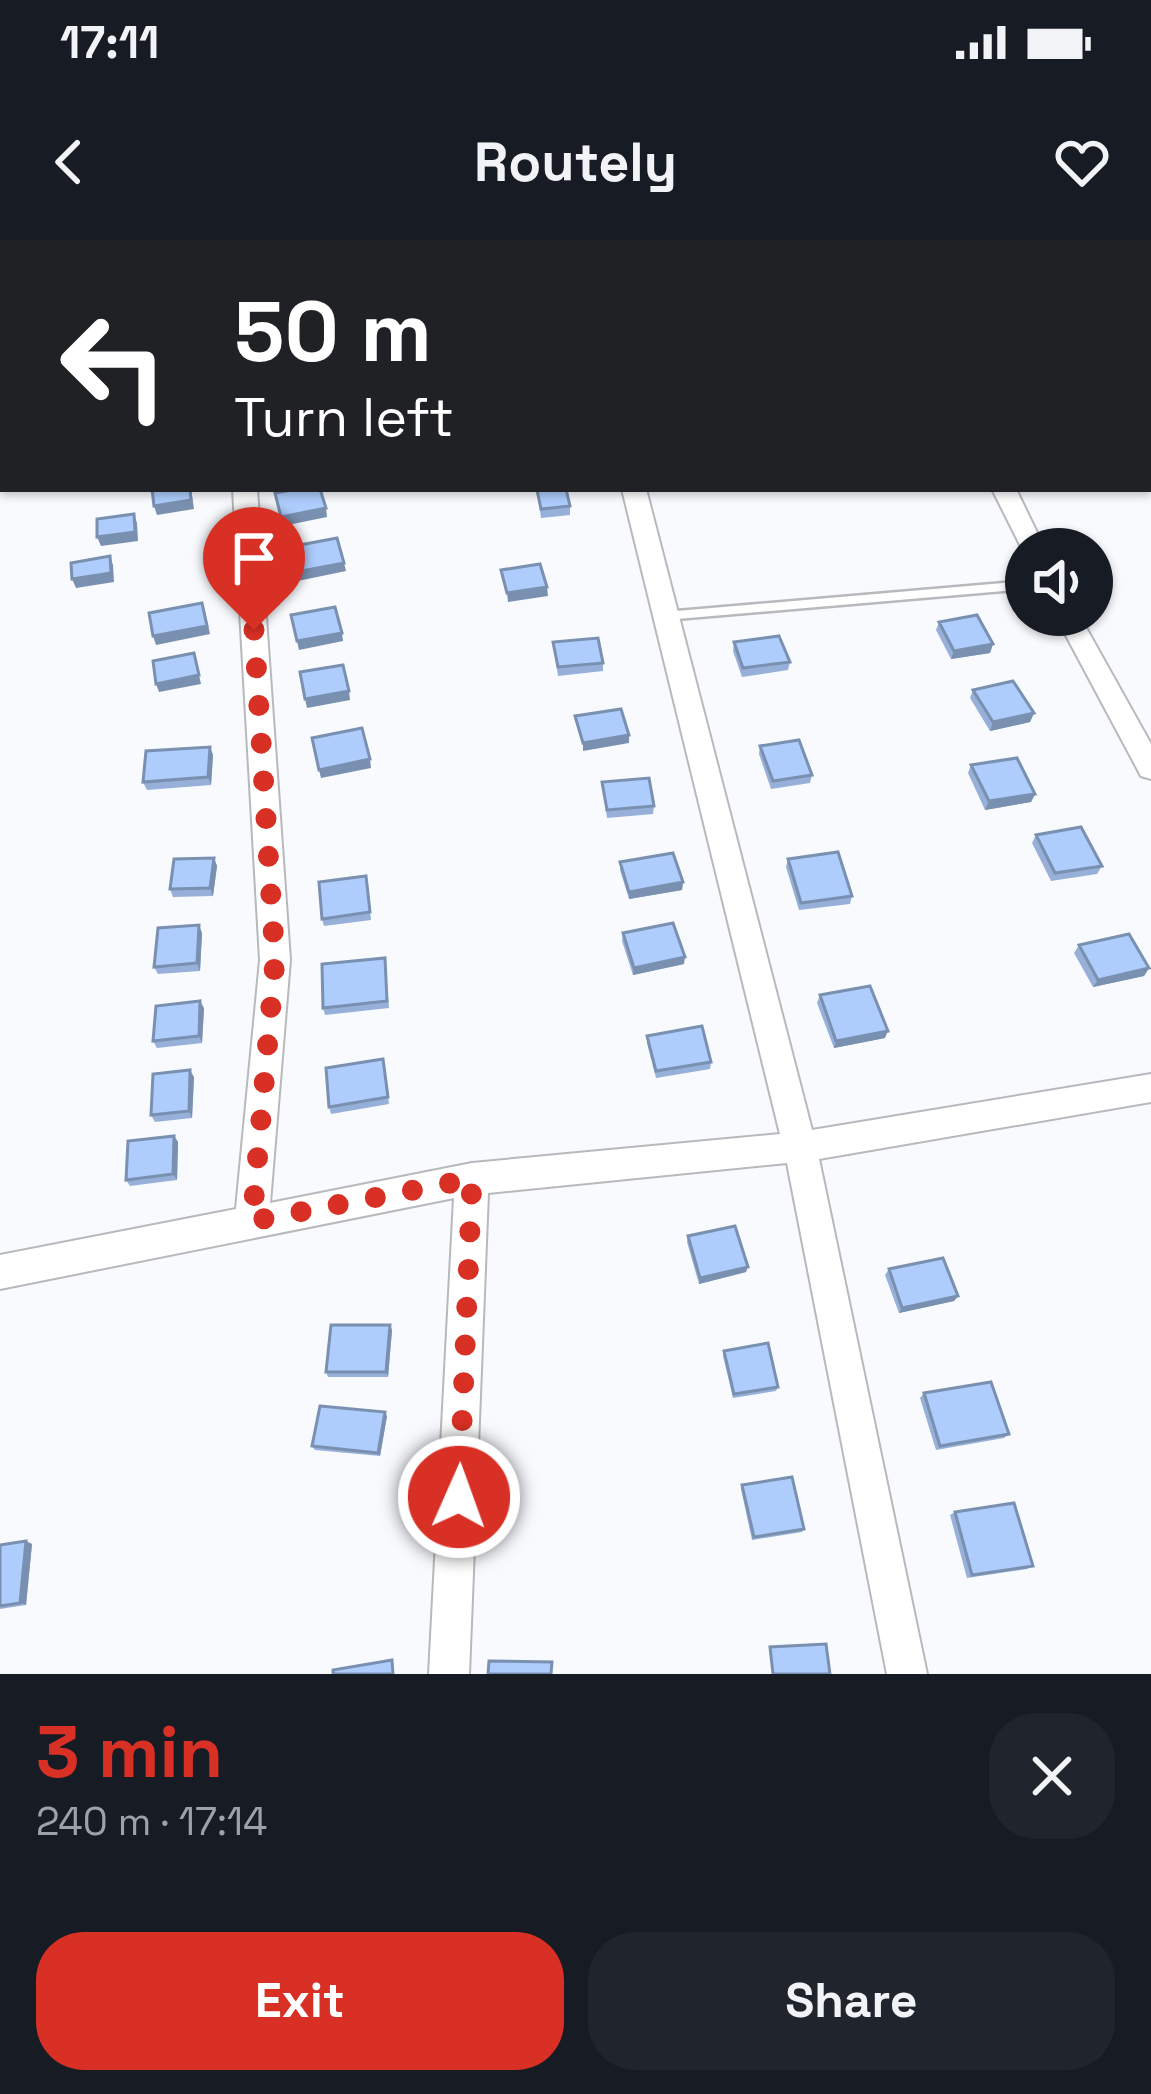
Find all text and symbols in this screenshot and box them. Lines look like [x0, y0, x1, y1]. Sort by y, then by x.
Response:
text: 17:11 [60, 14, 159, 71]
text: Routely [474, 128, 677, 197]
icon: back [36, 129, 102, 195]
icon: heart [1049, 129, 1115, 195]
text: 50 m [234, 278, 432, 386]
icon: left [36, 288, 192, 444]
text: Turn left [234, 383, 454, 452]
pin [203, 507, 305, 630]
icon: arrive [221, 525, 287, 591]
map controls [1005, 528, 1113, 636]
button: sound [1005, 528, 1113, 636]
position arrow [396, 1434, 522, 1560]
text: 3 min [36, 1706, 223, 1798]
button: close [989, 1713, 1115, 1839]
text: 240 m · 17:14 [36, 1797, 268, 1846]
button: Exit [36, 1932, 564, 2070]
button: Share [588, 1932, 1115, 2070]

